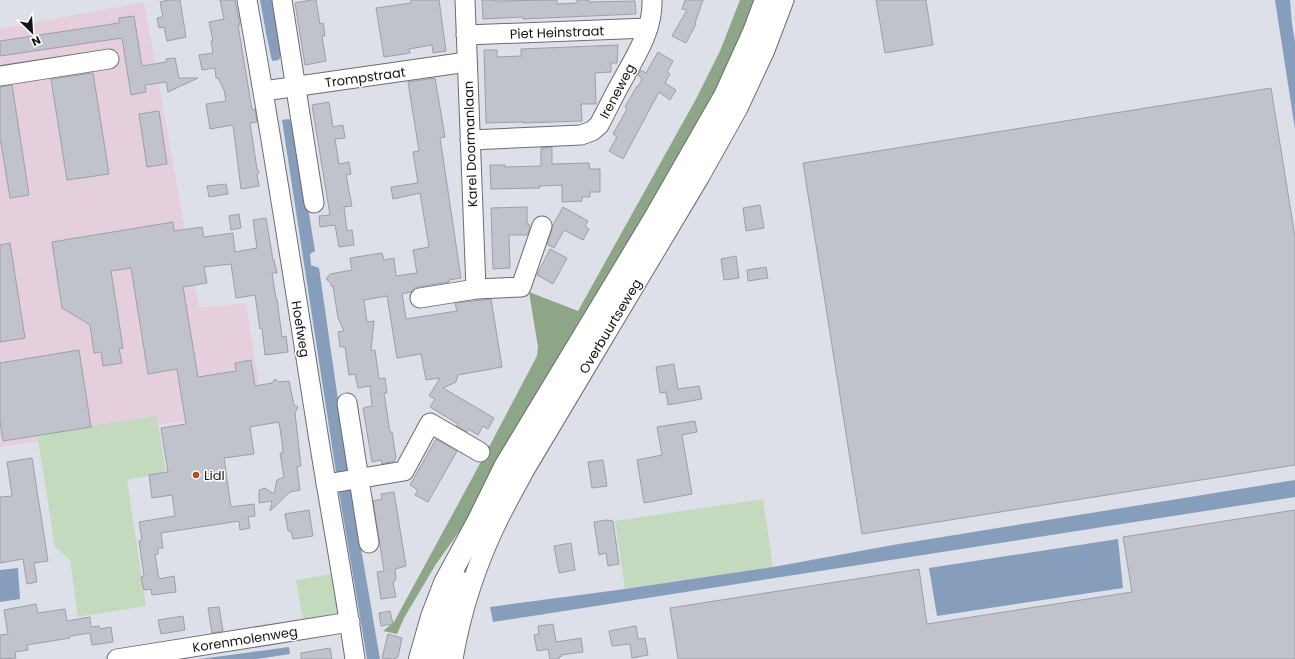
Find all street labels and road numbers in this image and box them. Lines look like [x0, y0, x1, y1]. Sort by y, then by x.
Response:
street label: Piet Heinstraat [510, 21, 605, 44]
street label: Ireneweg [595, 60, 640, 122]
street label: Trompstraat [324, 62, 407, 93]
street label: Karel Doormanlaan [459, 80, 482, 207]
street label: Overbuurtseweg [575, 275, 646, 377]
street label: Hoefweg [287, 299, 314, 359]
street label: Korenmolenweg [191, 622, 299, 657]

